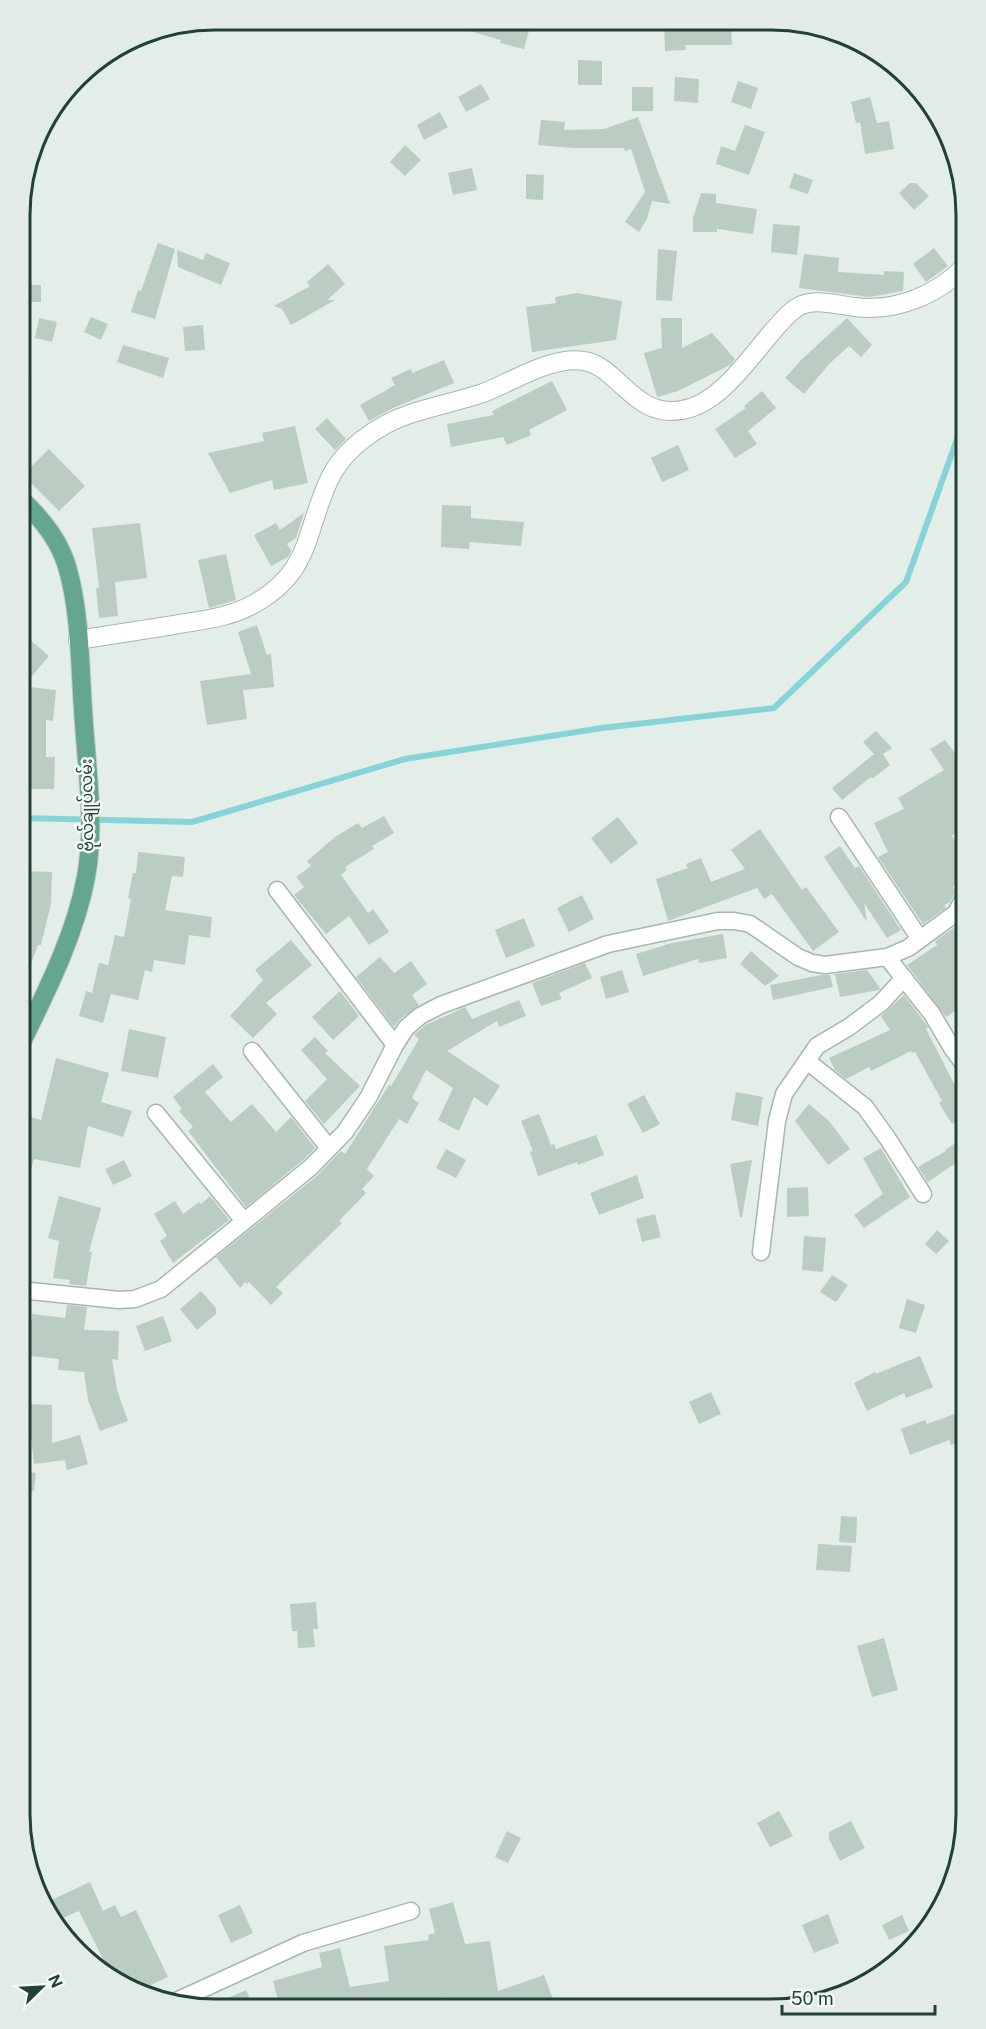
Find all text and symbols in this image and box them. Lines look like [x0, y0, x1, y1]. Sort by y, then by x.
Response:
street label: ဗိုလ်‌ချုပ်‌လမ်း [75, 758, 102, 852]
north arrow [12, 1957, 72, 2017]
text: N [44, 1972, 66, 1991]
scale bar [782, 1978, 935, 2016]
text: 50 m [791, 1988, 834, 2009]

